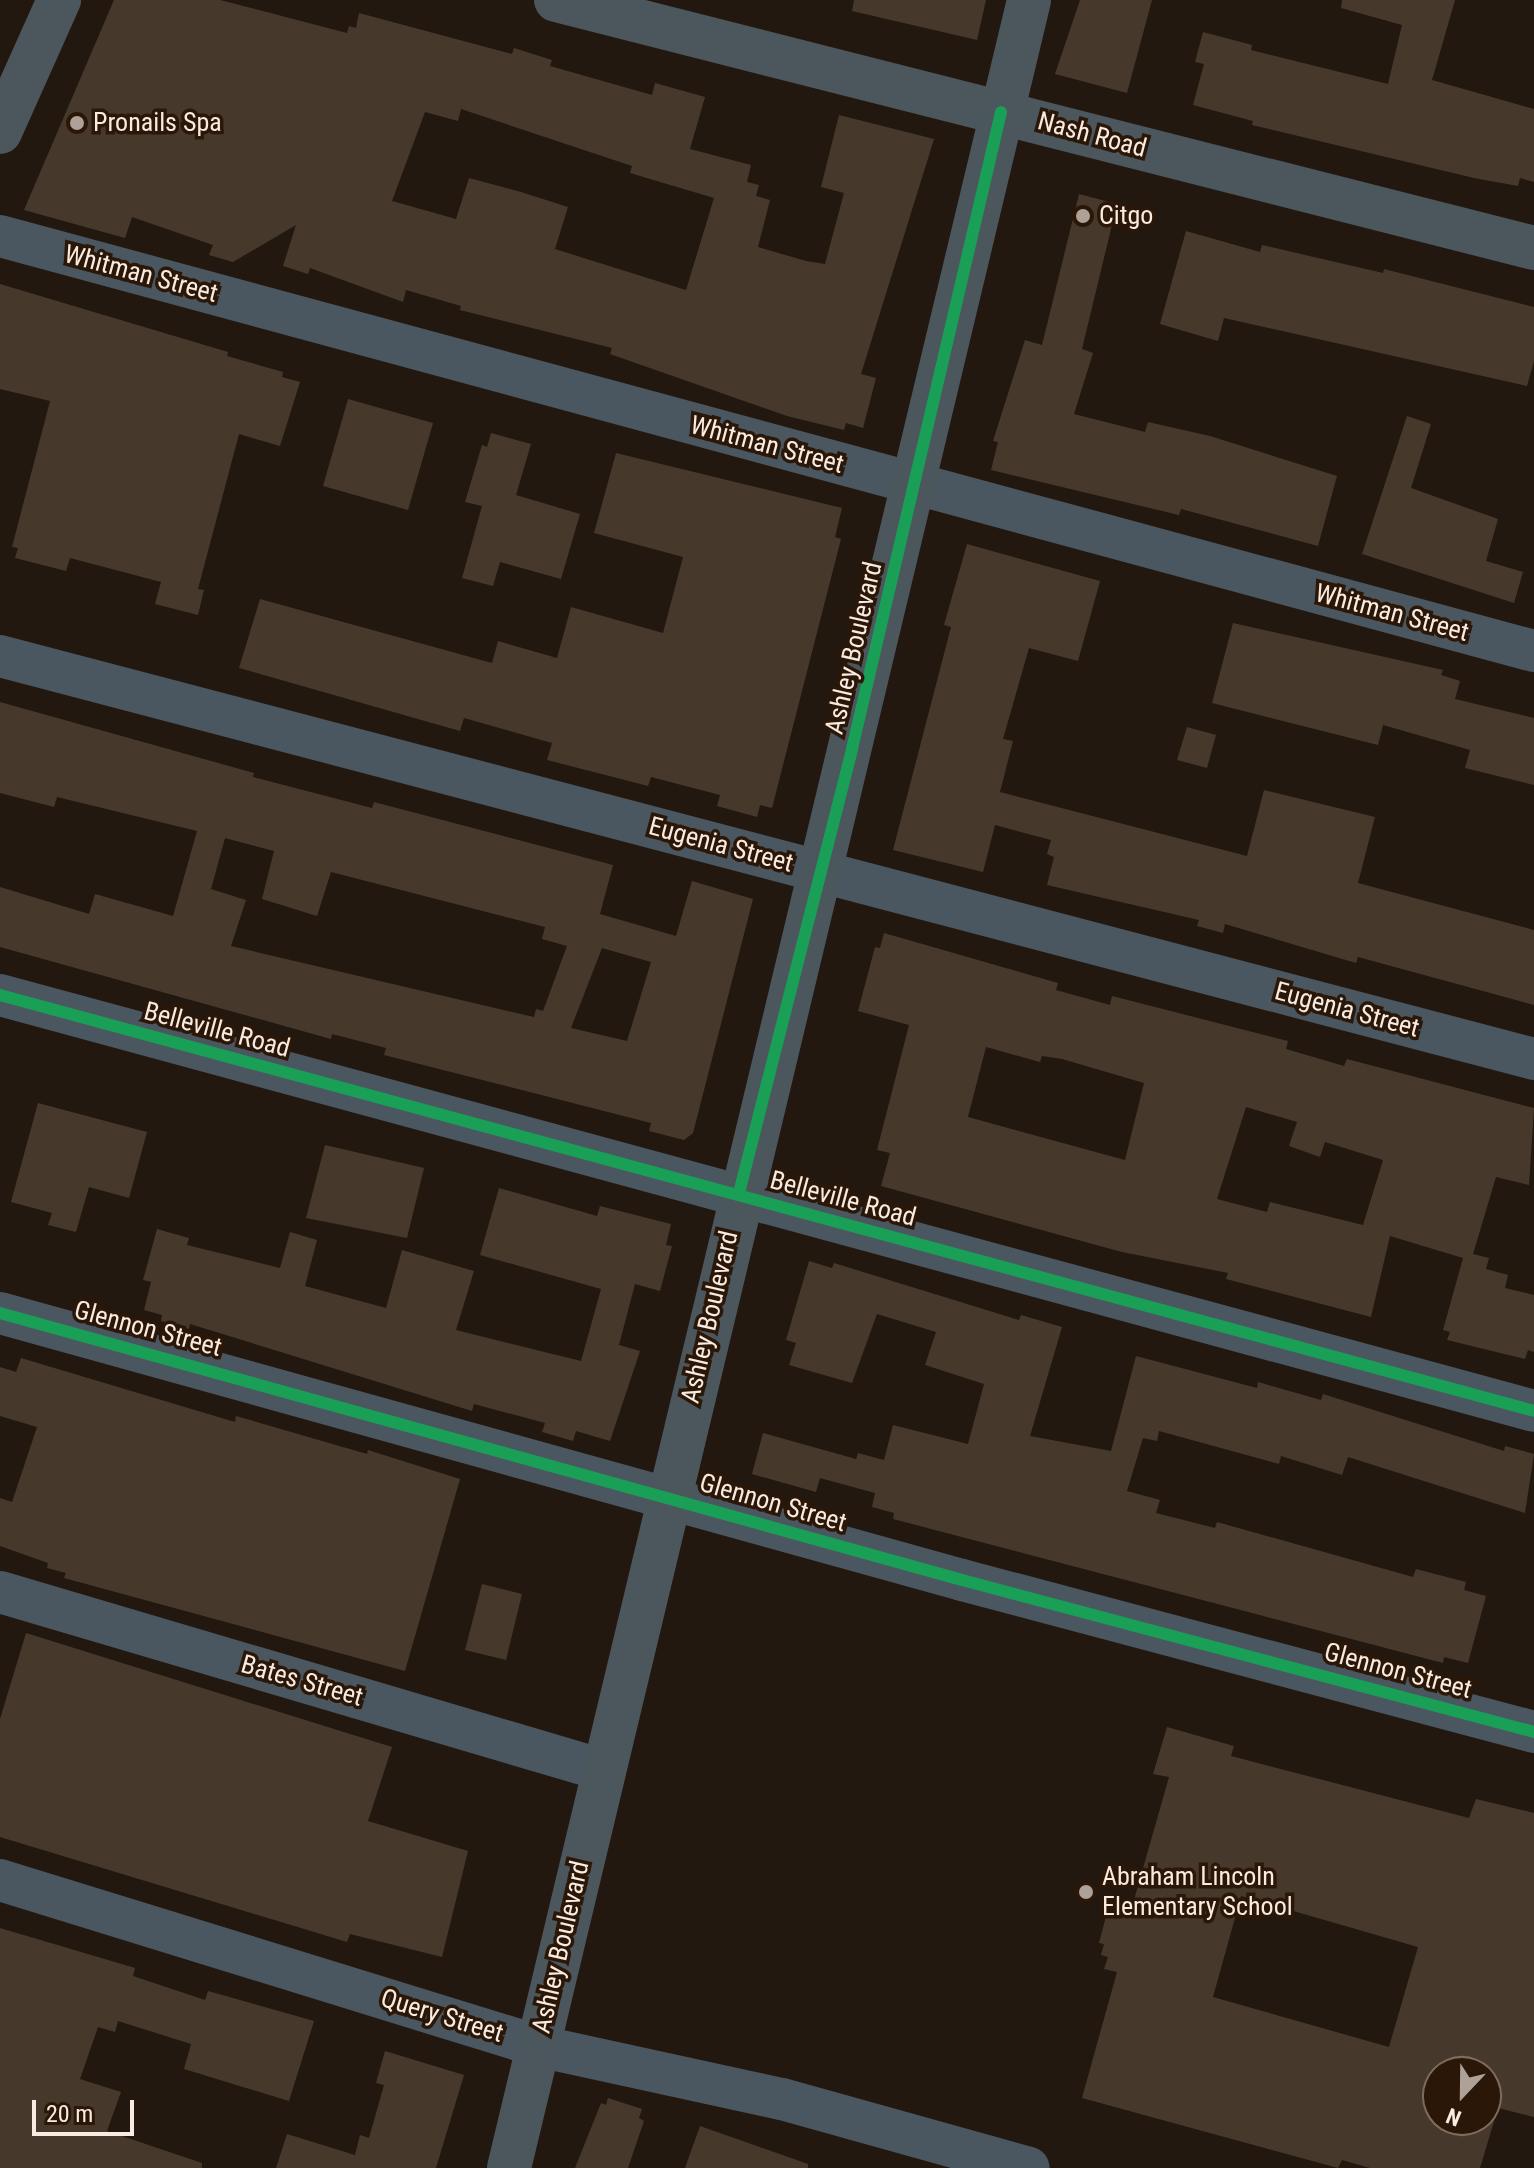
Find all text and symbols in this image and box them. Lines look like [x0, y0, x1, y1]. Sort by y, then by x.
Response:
street label: Nash Road [1034, 106, 1150, 164]
place label: Pronails Spa [93, 107, 222, 139]
marker: Pronails Spa [68, 114, 86, 132]
place label: Citgo [1099, 200, 1153, 232]
marker: Citgo [1074, 207, 1092, 225]
street label: Whitman Street [61, 239, 221, 309]
street label: Whitman Street [687, 410, 847, 480]
street label: Ashley Boulevard [819, 559, 889, 737]
street label: Whitman Street [1312, 578, 1472, 648]
street label: Eugenia Street [645, 811, 797, 879]
street label: Eugenia Street [1271, 976, 1423, 1044]
street label: Belleville Road [141, 996, 293, 1064]
street label: Belleville Road [767, 1165, 919, 1233]
street label: Ashley Boulevard [675, 1228, 745, 1406]
street label: Glennon Street [71, 1294, 225, 1364]
street label: Glennon Street [696, 1467, 850, 1539]
street label: Glennon Street [1321, 1636, 1475, 1706]
street label: Bates Street [237, 1649, 367, 1713]
street label: Ashley Boulevard [526, 1858, 596, 2036]
place label: Abraham Lincoln Elementary School [1102, 1861, 1293, 1922]
marker: Abraham Lincoln Elementary School [1077, 1883, 1095, 1901]
street label: Query Street [377, 1983, 507, 2049]
north arrow [1422, 2056, 1502, 2136]
scale bar [36, 2084, 138, 2134]
text: 20 m [46, 2100, 93, 2128]
text: N [1443, 2103, 1465, 2131]

